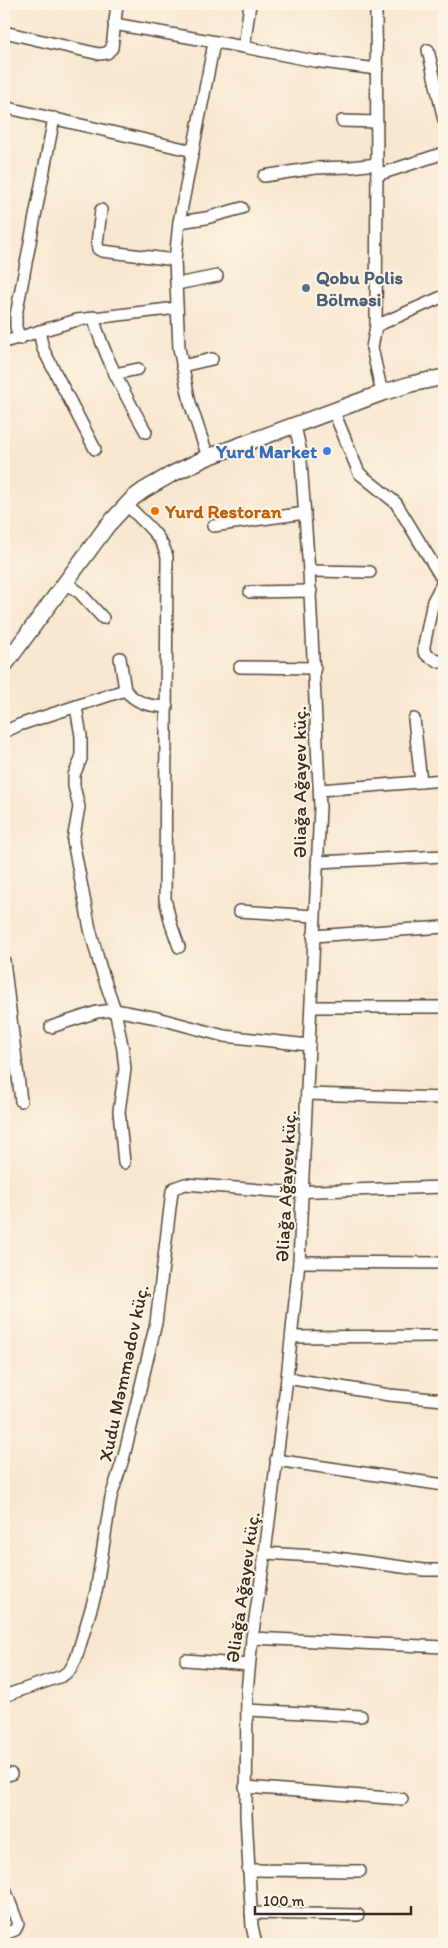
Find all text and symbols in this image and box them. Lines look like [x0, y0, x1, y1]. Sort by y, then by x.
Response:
place label: Qobu Polis Bölməsi [316, 266, 404, 311]
marker: Qobu Polis Bölməsi [300, 282, 312, 294]
place label: Yurd Market [215, 440, 318, 463]
marker: Yurd Market [321, 445, 333, 457]
place label: Yurd Restoran [164, 500, 282, 523]
marker: Yurd Restoran [149, 505, 161, 517]
street label: Əliağa Ağayev küç. [288, 706, 311, 858]
street label: Əliağa Ağayev küç. [270, 1109, 301, 1263]
street label: Xudu Məmmədov küç. [93, 1282, 154, 1464]
street label: Əliağa Ağayev küç. [221, 1510, 264, 1664]
scale bar [255, 1883, 412, 1915]
text: 100 m [263, 1892, 305, 1910]

